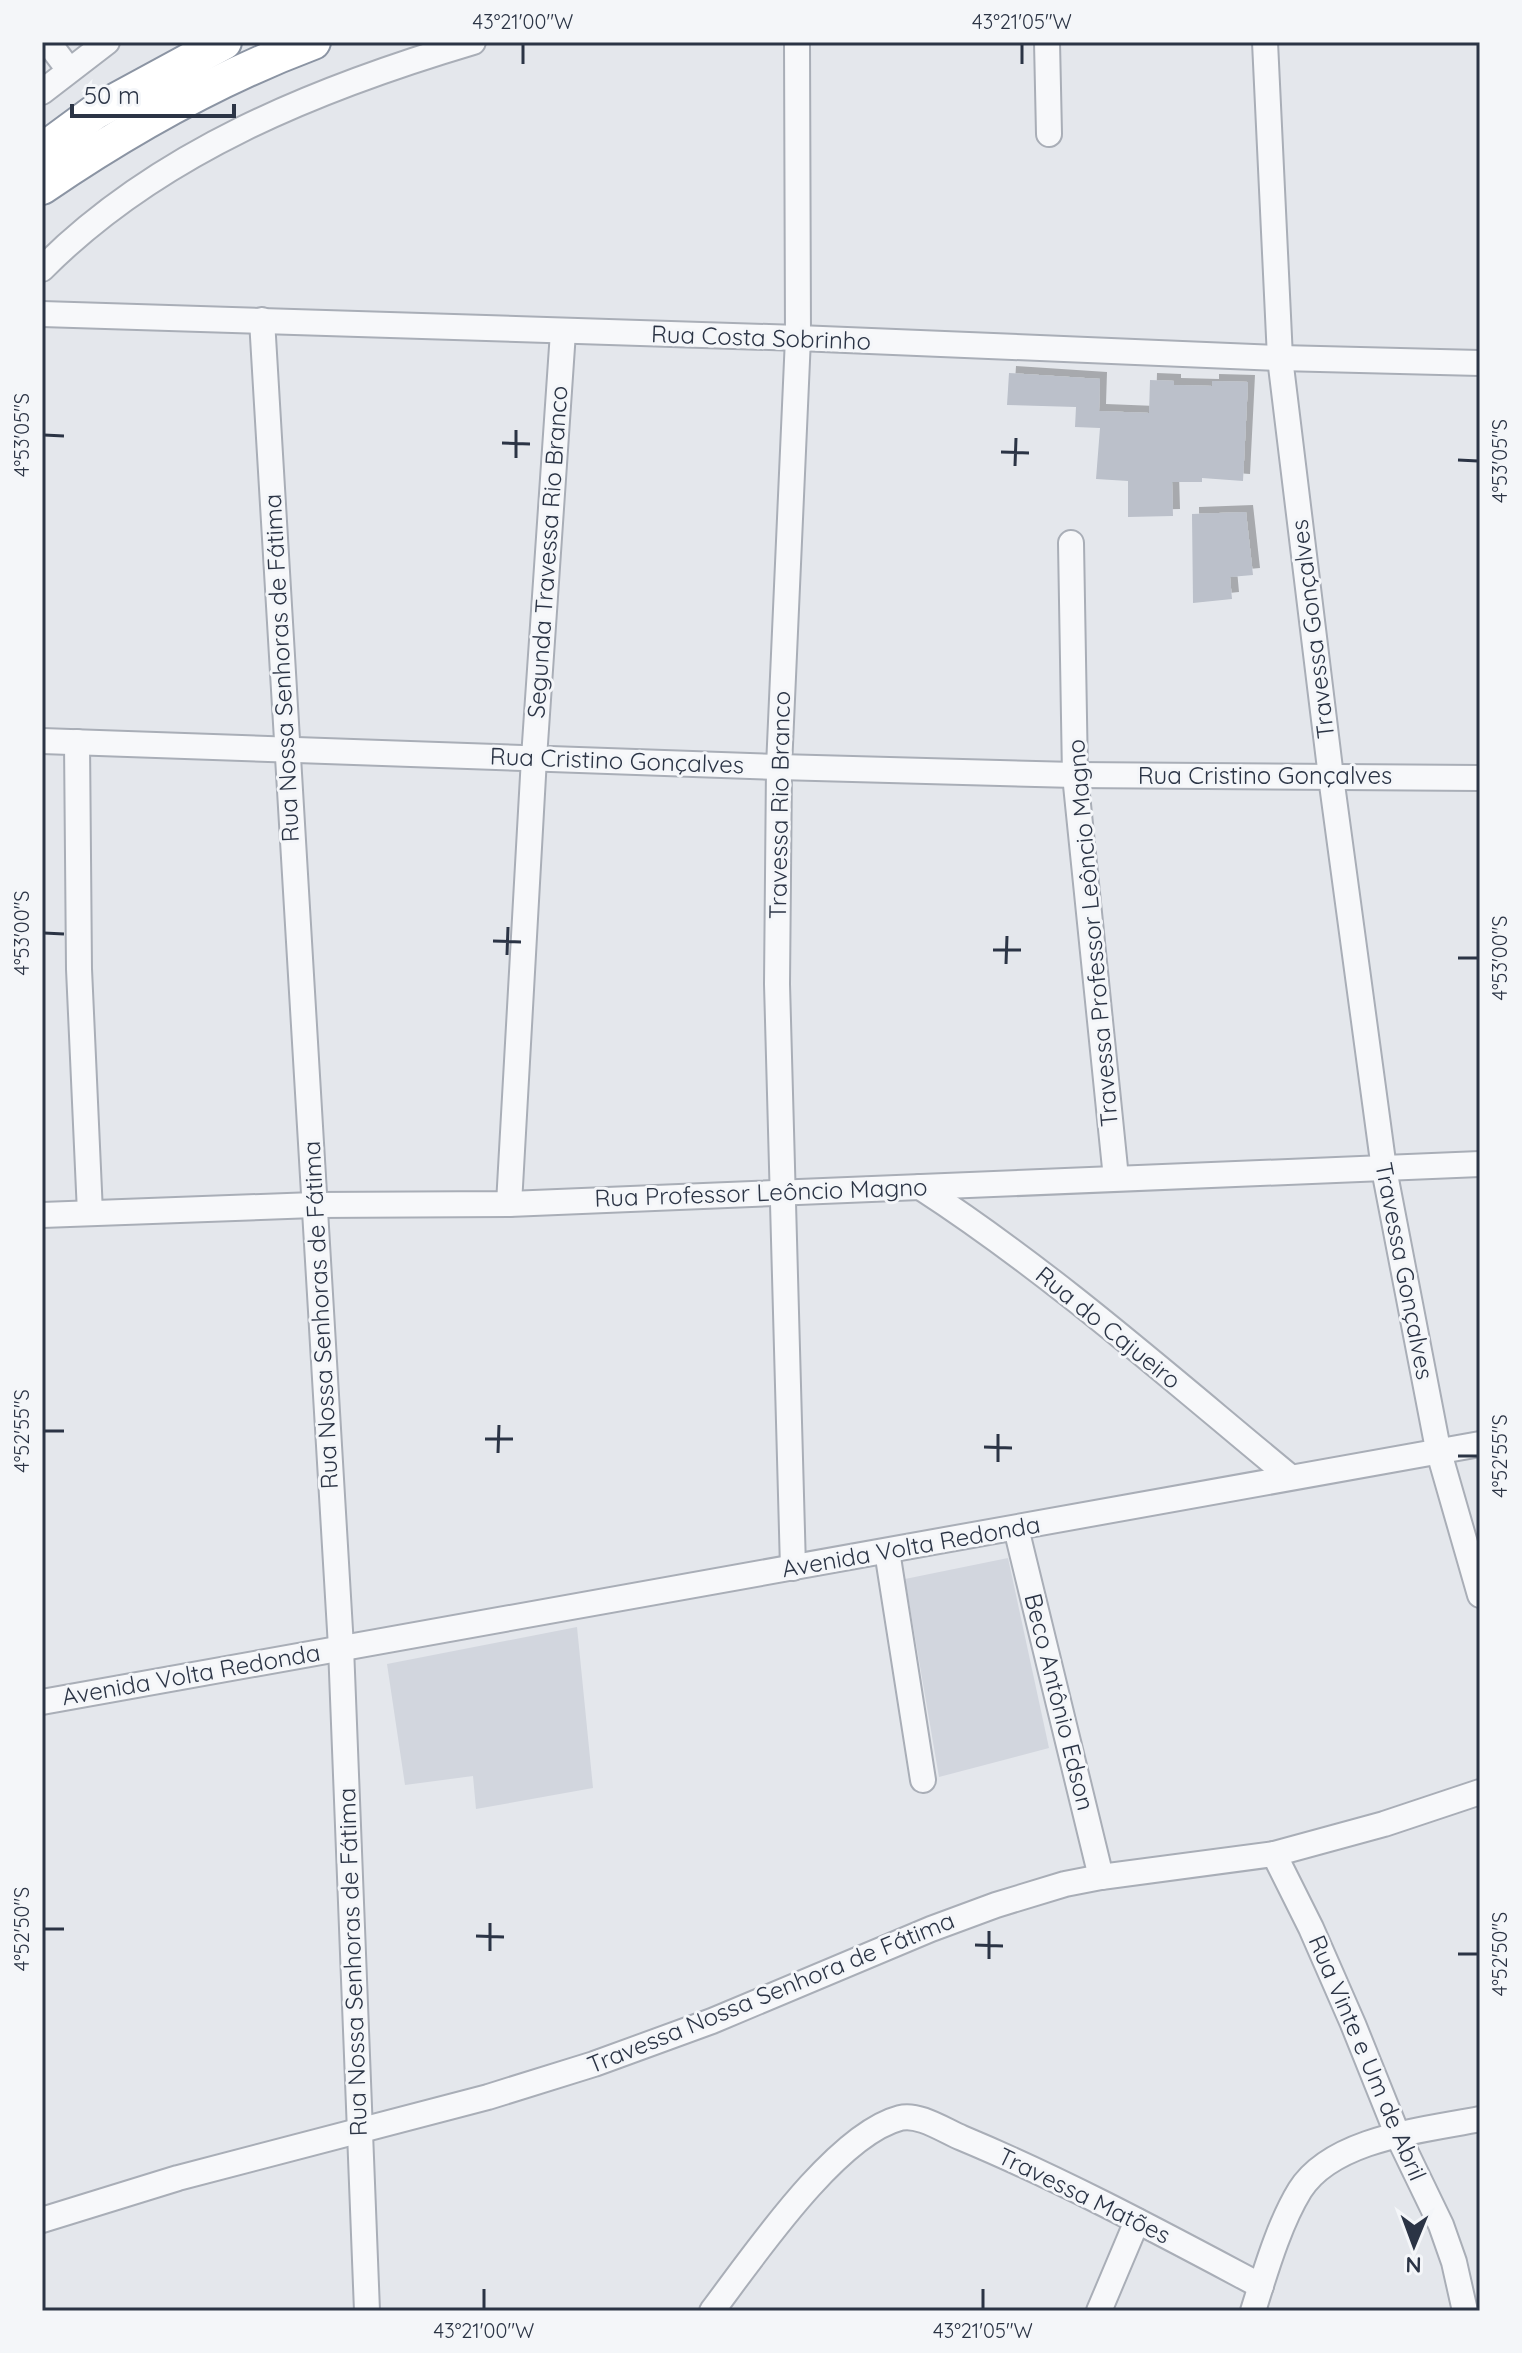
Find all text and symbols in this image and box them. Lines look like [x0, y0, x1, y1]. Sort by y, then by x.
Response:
text: 43°21'00"W [473, 9, 573, 34]
text: 43°21'05"W [972, 9, 1072, 34]
scale bar [72, 68, 234, 118]
text: 50 m [84, 80, 140, 110]
street label: Rua Costa Sobrinho [651, 318, 872, 356]
street label: Segunda Travessa Rio Branco [520, 385, 574, 719]
text: 4°53'05"S [9, 393, 34, 477]
text: 4°53'05"S [1487, 419, 1512, 503]
street label: Rua Nossa Senhoras de Fátima [257, 493, 305, 843]
street label: Travessa Gonçalves [1284, 518, 1340, 740]
street label: Travessa Rio Branco [762, 691, 796, 919]
street label: Travessa Professor Leôncio Magno [1060, 738, 1124, 1128]
street label: Rua Cristino Gonçalves [489, 741, 745, 779]
street label: Rua Cristino Gonçalves [1138, 760, 1392, 790]
text: 4°53'00"S [9, 890, 34, 976]
text: 4°53'00"S [1487, 915, 1512, 1001]
street label: Rua Nossa Senhoras de Fátima [296, 1140, 344, 1490]
street label: Travessa Gonçalves [1369, 1160, 1441, 1382]
street label: Rua Professor Leôncio Magno [594, 1171, 928, 1213]
street label: Rua do Cajueiro [1030, 1259, 1187, 1395]
text: 4°52'55"S [9, 1389, 34, 1473]
text: 4°52'55"S [1487, 1414, 1512, 1498]
street label: Avenida Volta Redonda [779, 1509, 1042, 1584]
street label: Beco Antônio Edson [1019, 1590, 1101, 1813]
street label: Avenida Volta Redonda [59, 1637, 322, 1712]
street label: Rua Nossa Senhoras de Fátima [331, 1787, 373, 2137]
text: 4°52'50"S [9, 1887, 34, 1971]
street label: Travessa Nossa Senhora de Fátima [583, 1905, 958, 2080]
text: 4°52'50"S [1487, 1912, 1512, 1996]
street label: Rua Vinte e Um de Abril [1303, 1930, 1433, 2185]
street label: Travessa Matões [993, 2140, 1176, 2250]
north arrow [1374, 2205, 1454, 2285]
text: N [1405, 2251, 1422, 2279]
text: 43°21'00"W [434, 2318, 534, 2343]
text: 43°21'05"W [933, 2318, 1033, 2343]

